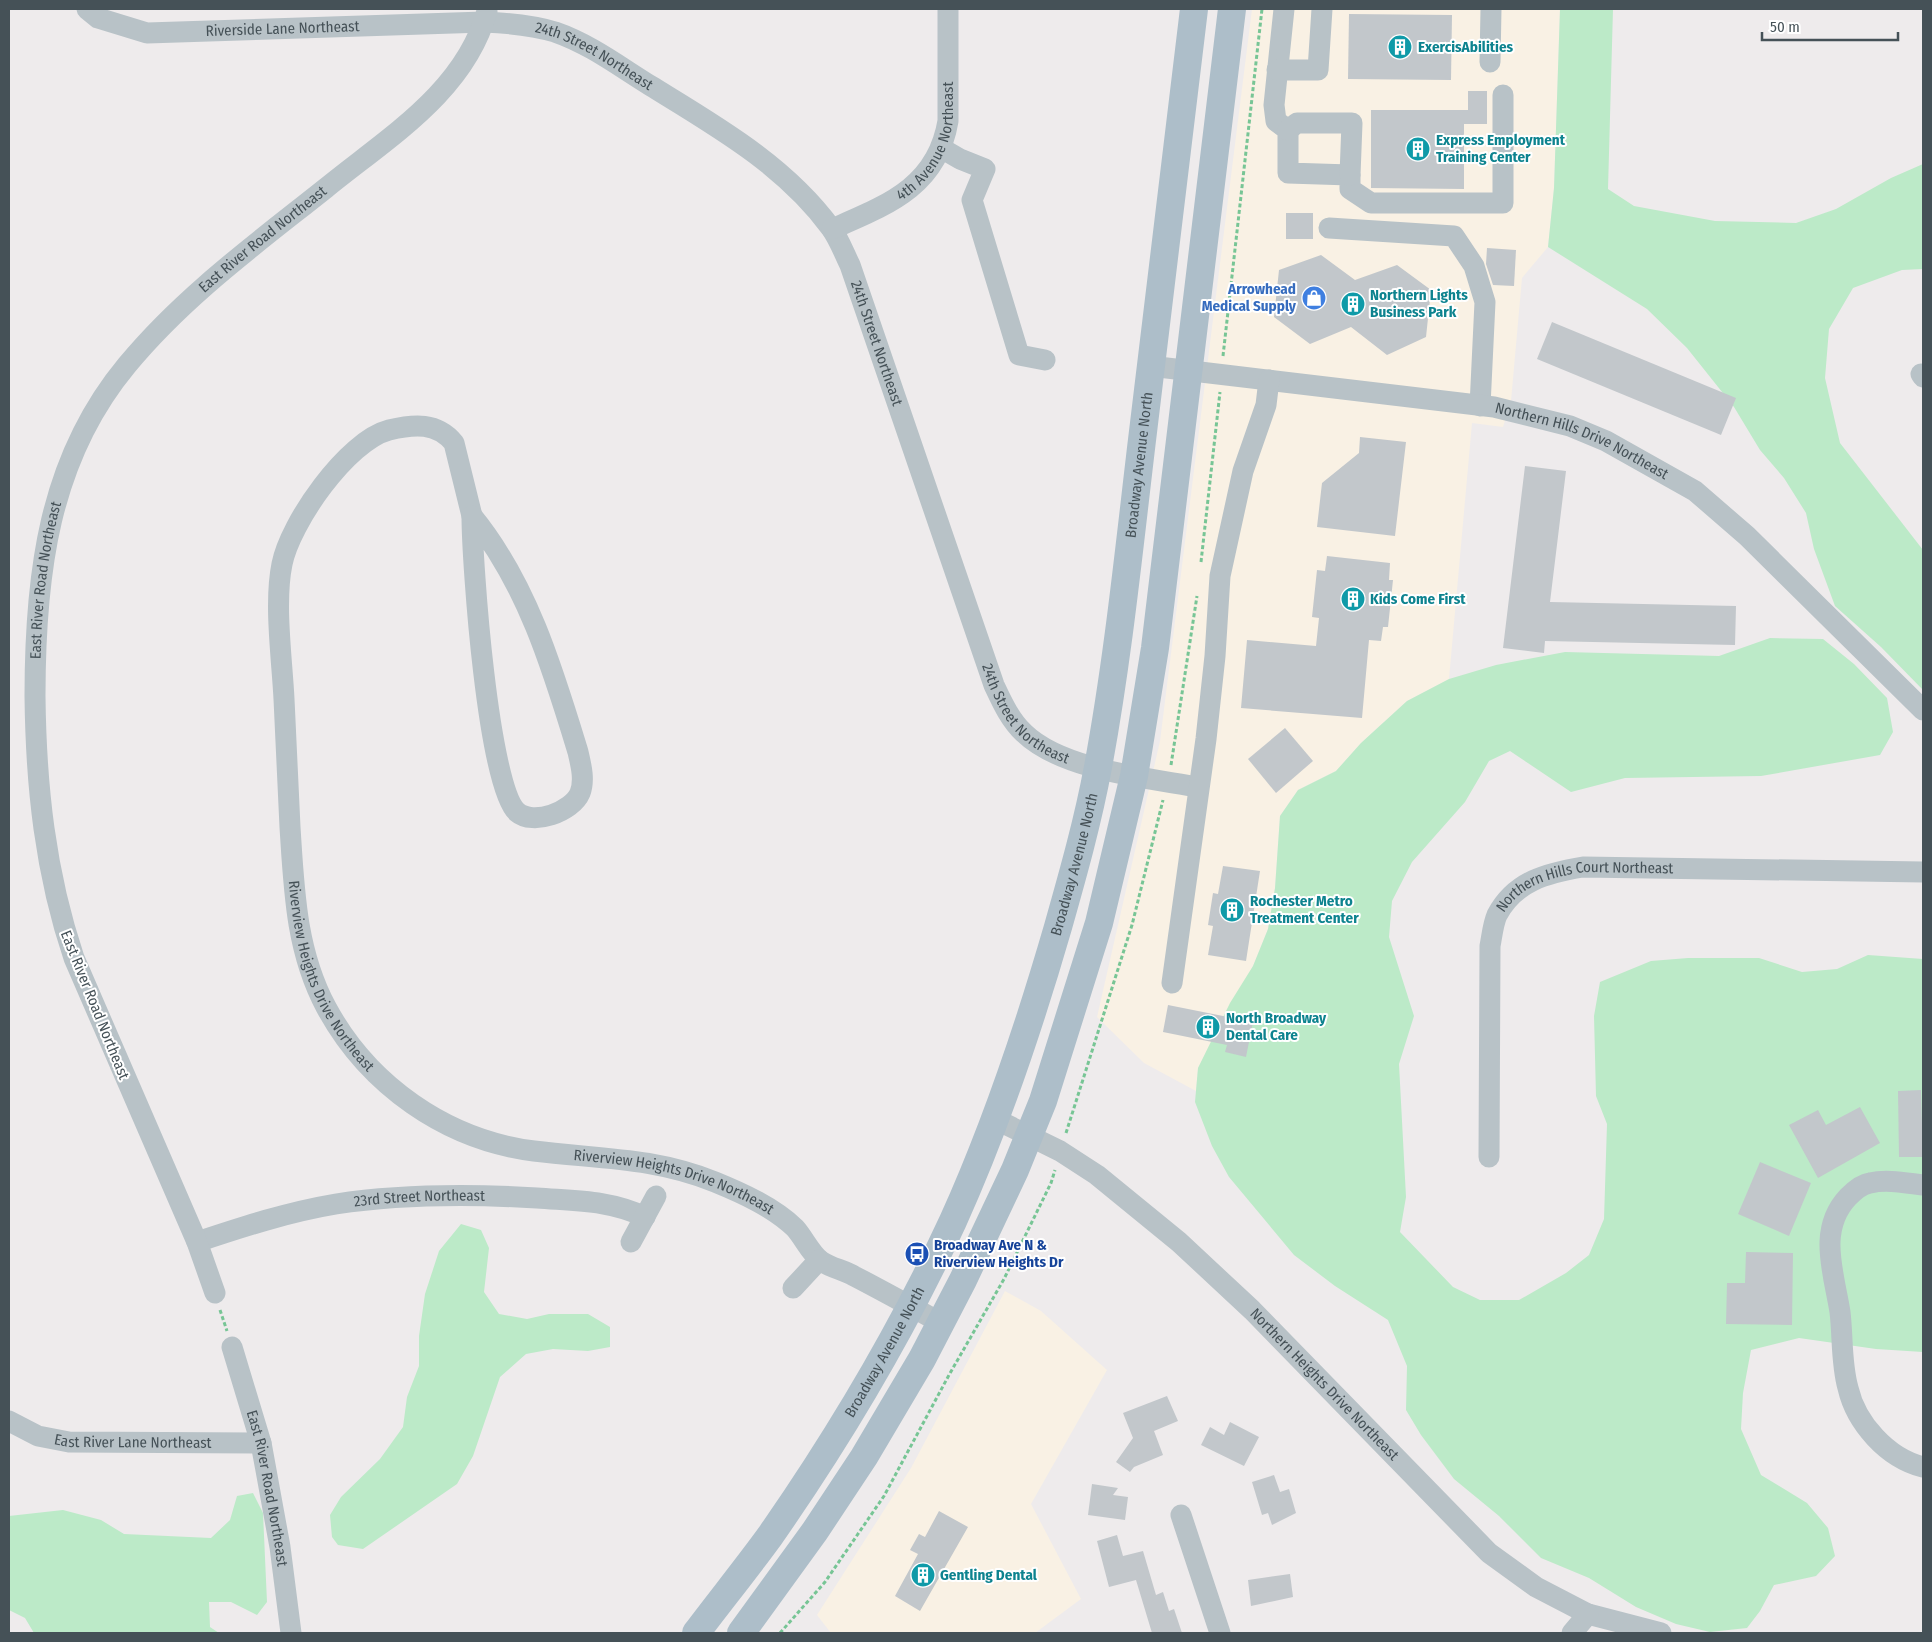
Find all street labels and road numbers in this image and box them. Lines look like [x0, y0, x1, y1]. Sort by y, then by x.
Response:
street label: Riverside Lane Northeast [205, 17, 360, 40]
street label: 24th Street Northeast [534, 18, 656, 94]
street label: 4th Avenue Northeast [893, 82, 957, 204]
street label: East River Road Northeast [195, 182, 330, 296]
street label: 24th Street Northeast [847, 278, 907, 408]
street label: Broadway Avenue North [1122, 391, 1157, 539]
street label: Northern Hills Drive Northeast [1493, 399, 1672, 483]
street label: East River Road Northeast [26, 499, 65, 659]
street label: 24th Street Northeast [978, 661, 1072, 768]
street label: Broadway Avenue North [1047, 791, 1102, 938]
street label: Northern Hills Court Northeast [1492, 858, 1674, 915]
street label: Riverview Heights Drive Northeast [285, 880, 378, 1075]
street label: East River Road Northeast [57, 928, 133, 1082]
street label: Riverview Heights Drive Northeast [573, 1146, 778, 1218]
street label: 23rd Street Northeast [353, 1186, 485, 1210]
street label: Broadway Avenue North [841, 1284, 928, 1421]
street label: Northern Heights Drive Northeast [1246, 1304, 1403, 1464]
street label: East River Road Northeast [243, 1408, 291, 1568]
street label: East River Lane Northeast [53, 1430, 212, 1452]

